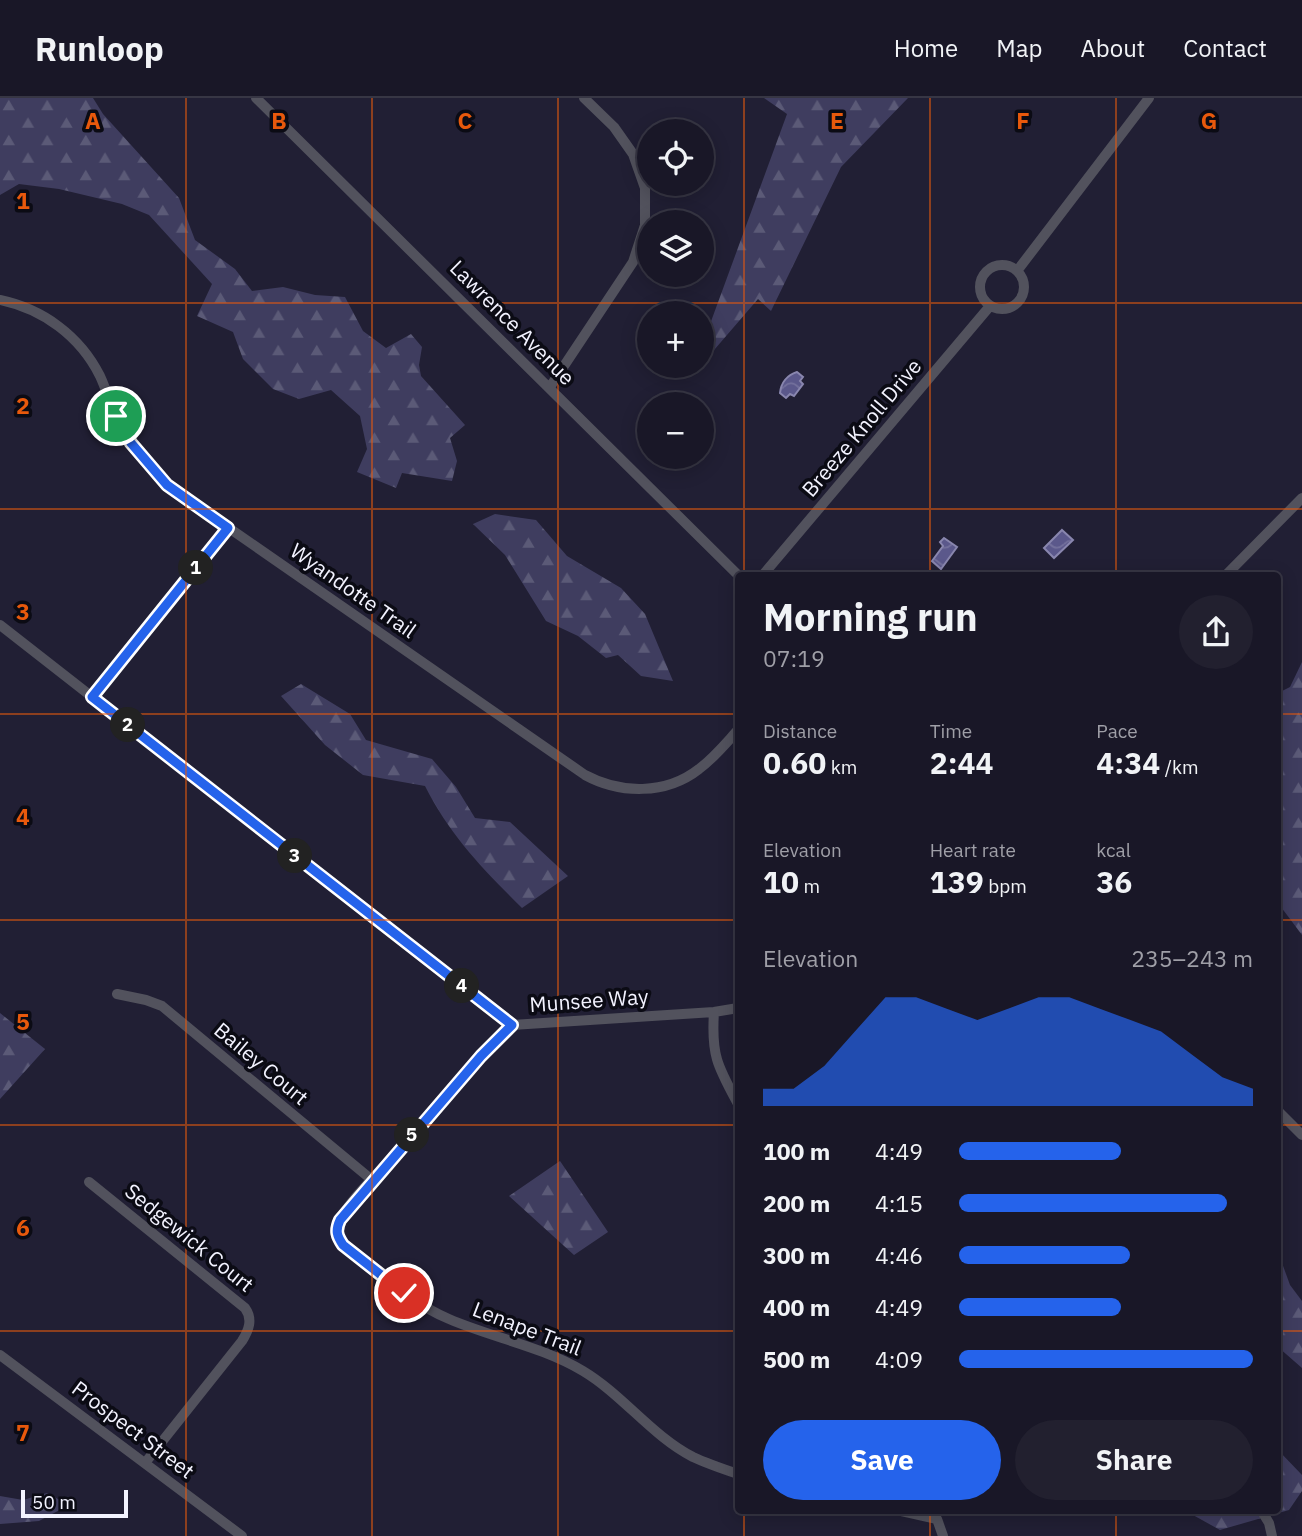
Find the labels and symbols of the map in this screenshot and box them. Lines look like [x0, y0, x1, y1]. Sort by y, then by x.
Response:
text: A [85, 105, 101, 135]
text: B [271, 105, 287, 135]
text: C [458, 105, 473, 135]
text: E [830, 105, 844, 135]
text: F [1016, 105, 1030, 135]
text: G [1201, 105, 1217, 135]
text: 1 [16, 185, 30, 215]
street label: Lawrence Avenue [444, 254, 581, 391]
street label: Breeze Knoll Drive [795, 352, 927, 502]
pin [86, 386, 146, 446]
text: 2 [16, 390, 30, 420]
street label: Wyandotte Trail [285, 536, 422, 644]
pin: 1 [178, 550, 214, 586]
text: 3 [16, 596, 30, 626]
pin: 2 [110, 708, 146, 742]
text: 4 [16, 801, 30, 831]
pin: 3 [278, 838, 312, 874]
pin: 4 [444, 968, 480, 1004]
street label: Munsee Way [528, 982, 650, 1018]
text: 5 [16, 1006, 30, 1036]
street label: Bailey Court [209, 1016, 315, 1111]
pin: 5 [394, 1118, 430, 1152]
street label: Sedgewick Court [119, 1177, 260, 1298]
text: 6 [16, 1212, 30, 1242]
pin [374, 1263, 434, 1323]
street label: Lenape Trail [469, 1294, 586, 1362]
street label: Prospect Street [67, 1374, 200, 1484]
text: 7 [16, 1417, 30, 1447]
scale bar [21, 1487, 128, 1519]

